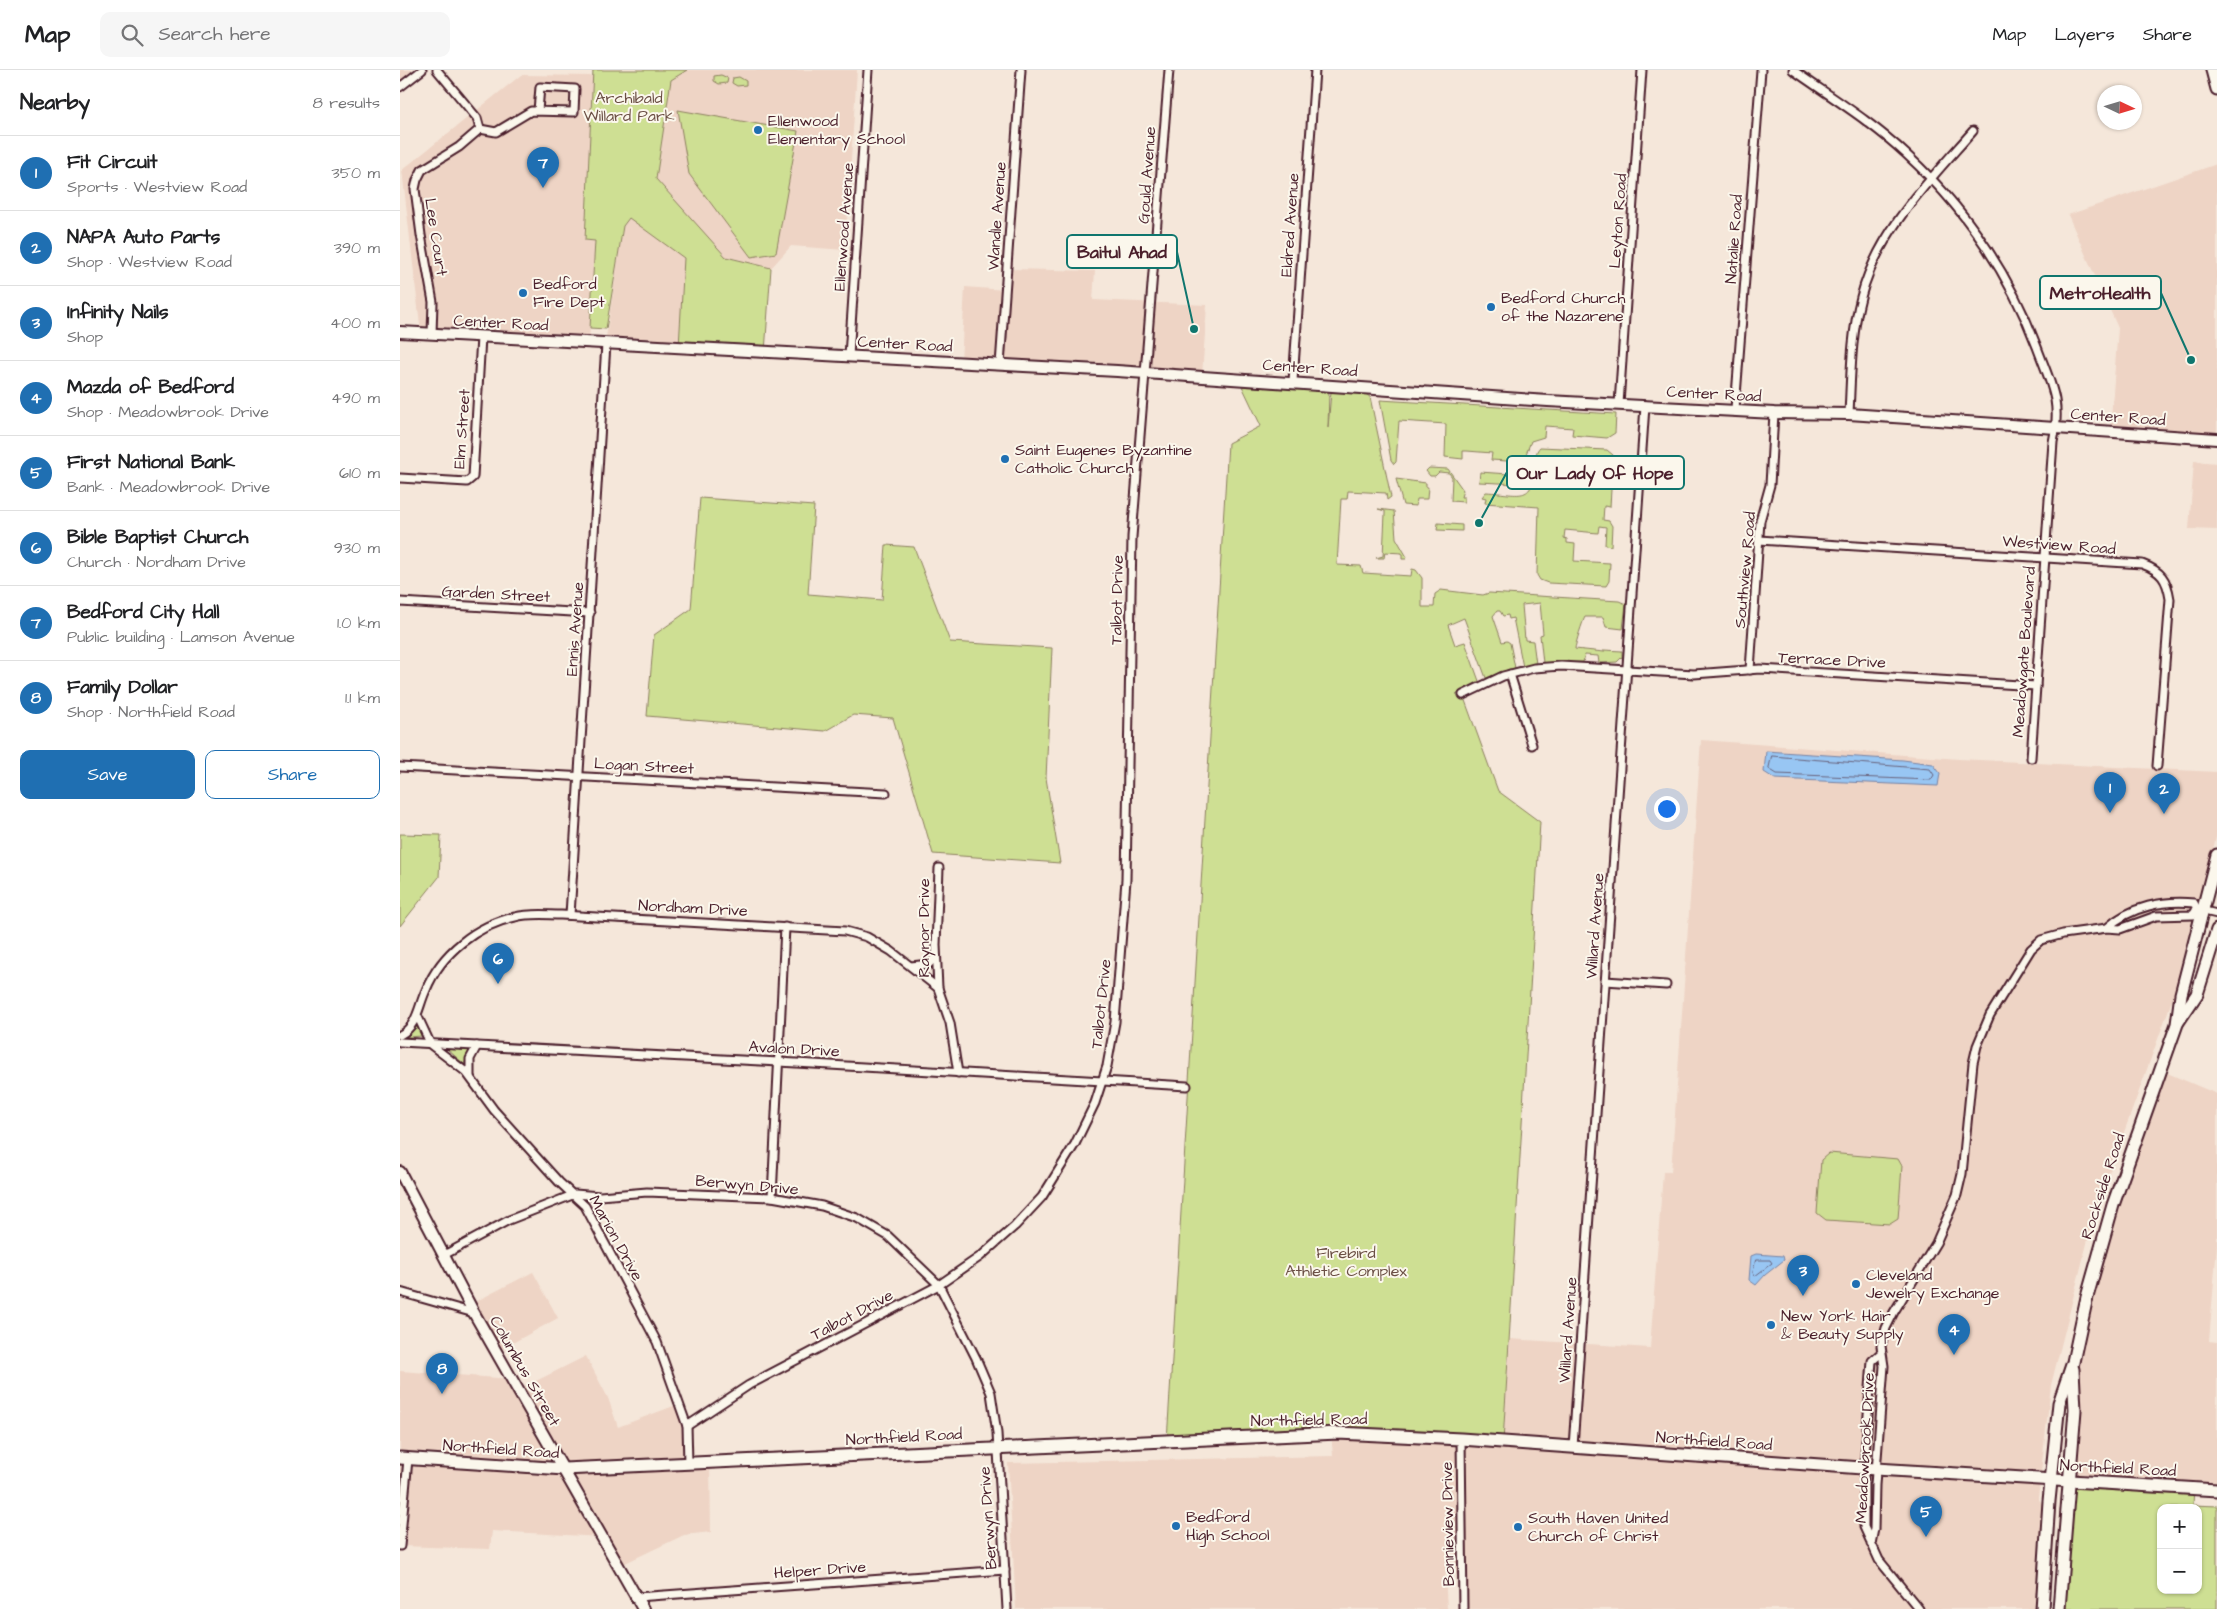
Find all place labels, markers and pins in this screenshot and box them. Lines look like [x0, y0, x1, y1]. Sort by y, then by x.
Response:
place label: Ellenwood Elementary School [768, 110, 905, 151]
marker: Ellenwood Elementary School [752, 124, 764, 136]
pin: 7 [527, 147, 559, 188]
callout: Baitul Ahad [1067, 235, 1177, 268]
place label: Bedford Fire Dept [533, 273, 605, 313]
callout: MetroHealth [2040, 276, 2161, 309]
marker: Bedford Fire Dept [517, 287, 529, 299]
place label: Bedford Church of the Nazarene [1501, 287, 1626, 327]
marker: Bedford Church of the Nazarene [1485, 301, 1497, 313]
place label: Saint Eugenes Byzantine Catholic Church [1015, 439, 1192, 479]
marker: Saint Eugenes Byzantine Catholic Church [999, 453, 1011, 465]
callout: Our Lady Of Hope [1507, 456, 1684, 489]
pin: 1 [2094, 772, 2126, 813]
pin: 2 [2148, 773, 2180, 814]
pin: 6 [482, 943, 514, 984]
pin: 3 [1787, 1255, 1819, 1296]
place label: Cleveland Jewelry Exchange [1866, 1264, 2000, 1305]
marker: Cleveland Jewelry Exchange [1850, 1278, 1862, 1290]
place label: New York Hair & Beauty Supply [1781, 1305, 1904, 1346]
pin: 4 [1938, 1314, 1970, 1355]
marker: New York Hair & Beauty Supply [1765, 1319, 1777, 1331]
pin: 8 [426, 1353, 458, 1394]
pin: 5 [1910, 1496, 1942, 1537]
place label: Bedford High School [1186, 1506, 1270, 1547]
place label: South Haven United Church of Christ [1528, 1507, 1668, 1547]
marker: Bedford High School [1170, 1520, 1182, 1532]
marker: South Haven United Church of Christ [1512, 1521, 1524, 1533]

